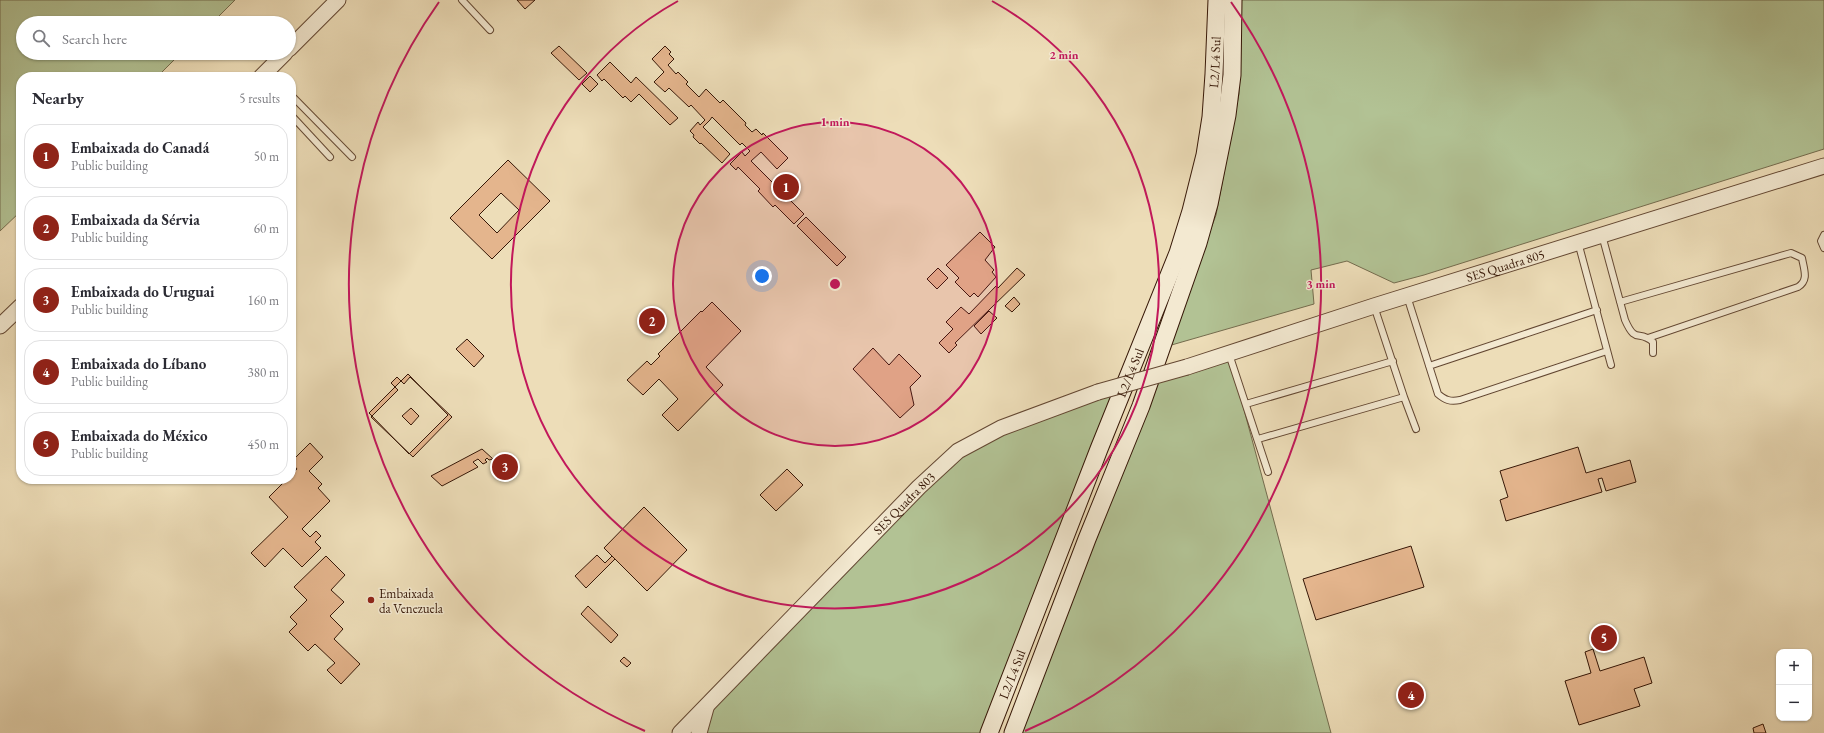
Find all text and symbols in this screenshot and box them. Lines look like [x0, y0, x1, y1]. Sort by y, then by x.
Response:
search box [16, 16, 296, 60]
icon: search [30, 27, 52, 49]
text: Search here [62, 29, 127, 48]
street label: L2/L4 Sul [1205, 36, 1225, 88]
text: 2 min [1049, 47, 1079, 63]
text: Nearby [32, 87, 84, 109]
text: 5 results [239, 90, 280, 107]
text: 1 min [820, 114, 850, 130]
text: Embaixada do Canadá [71, 138, 209, 157]
text: 1 [43, 148, 49, 165]
text: 50 m [254, 148, 279, 165]
text: Public building [71, 157, 148, 174]
pin: 1 [773, 172, 799, 202]
text: Embaixada da Sérvia [71, 210, 200, 229]
text: 2 [43, 220, 49, 237]
text: 60 m [254, 220, 279, 237]
text: Public building [71, 229, 148, 246]
street label: SES Quadra 805 [1464, 245, 1547, 286]
your location [752, 266, 772, 286]
text: 3 min [1306, 276, 1336, 292]
centre of rings [828, 277, 842, 291]
text: Embaixada do Uruguai [71, 282, 215, 301]
text: 3 [43, 292, 49, 309]
text: 160 m [248, 292, 279, 309]
text: Public building [71, 301, 148, 318]
pin: 2 [639, 306, 665, 336]
street label: L2/L4 Sul [1113, 346, 1148, 400]
text: Embaixada do Líbano [71, 354, 206, 373]
text: 4 [43, 364, 49, 381]
text: 380 m [248, 364, 279, 381]
text: Public building [71, 373, 148, 390]
text: Embaixada do México [71, 426, 207, 445]
text: 5 [43, 436, 49, 453]
text: 450 m [248, 436, 279, 453]
text: Public building [71, 445, 148, 462]
pin: 3 [492, 452, 518, 482]
street label: SES Quadra 803 [870, 468, 939, 538]
place label: Embaixada da Venezuela [379, 585, 444, 617]
marker: Embaixada da Venezuela [366, 595, 376, 605]
pin: 5 [1591, 623, 1617, 653]
street label: L2/L4 Sul [995, 647, 1029, 702]
map controls [1776, 649, 1812, 721]
button: + [1776, 649, 1812, 685]
pin: 4 [1398, 680, 1424, 710]
button: − [1776, 685, 1812, 721]

